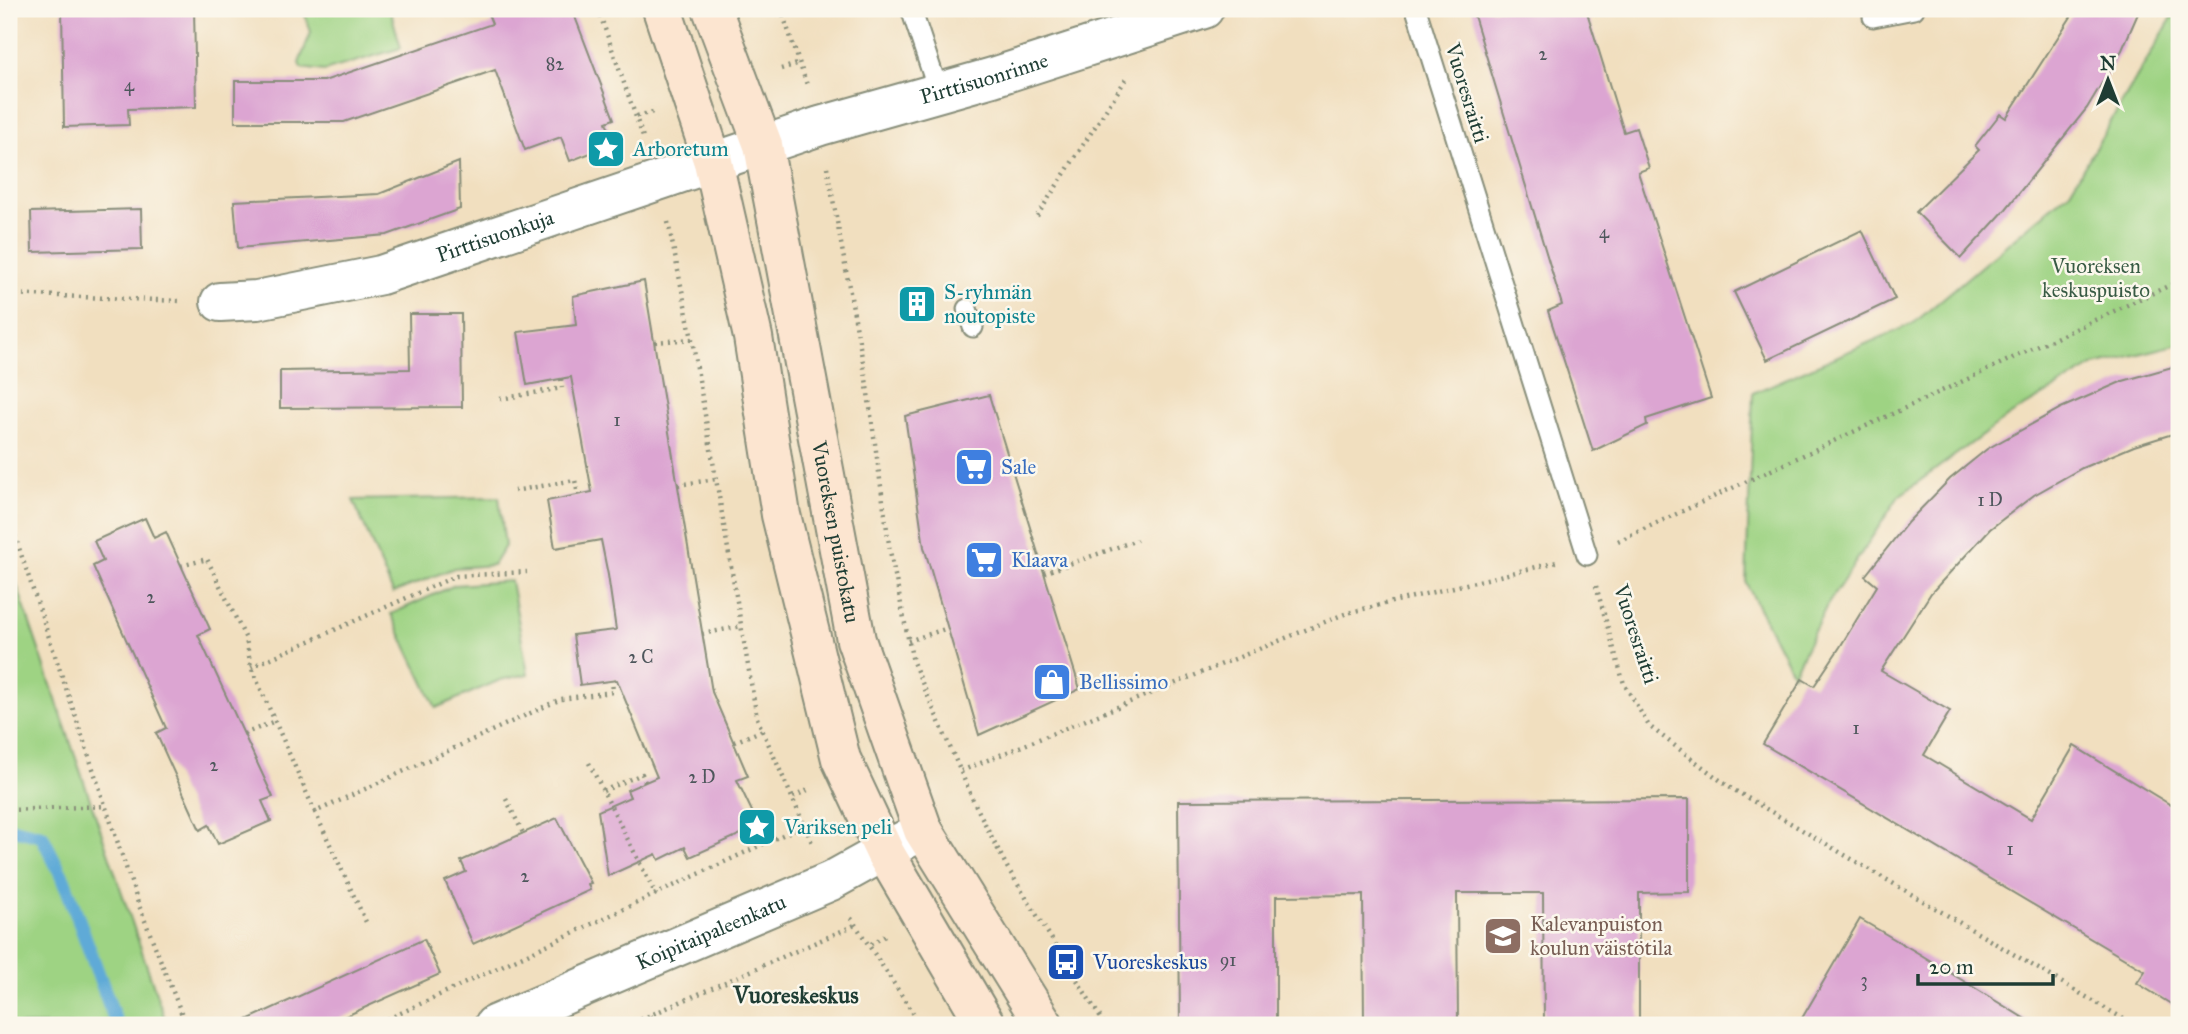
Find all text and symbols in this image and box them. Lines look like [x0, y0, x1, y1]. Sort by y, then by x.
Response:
street label: Vuoresraitti [1439, 39, 1495, 146]
house number: 2 [1539, 43, 1548, 65]
north arrow [2072, 46, 2142, 116]
street label: Pirttisuonrinne [917, 47, 1052, 110]
text: N [2100, 52, 2116, 75]
house number: 82 [546, 53, 564, 75]
house number: 4 [124, 74, 135, 96]
place icon: Arboretum [585, 128, 627, 170]
place label: Arboretum [632, 136, 729, 162]
street label: Pirttisuonkuja [433, 204, 557, 268]
house number: 4 [1599, 221, 1610, 243]
park label: Vuoreksen keskuspuisto [2042, 253, 2150, 303]
place label: S-ryhmän noutopiste [944, 279, 1036, 329]
building icon: S-ryhmän noutopiste [896, 283, 938, 325]
house number: 1 [613, 409, 621, 431]
street label: Vuoreksen puistokatu [806, 438, 866, 625]
supermarket icon: Sale [953, 446, 995, 488]
place label: Sale [1001, 454, 1037, 480]
house number: 1 D [1977, 489, 2003, 511]
supermarket icon: Klaava [963, 539, 1005, 581]
place label: Klaava [1011, 547, 1068, 573]
street label: Vuoresraitti [1607, 580, 1664, 687]
house number: 2 [147, 586, 156, 608]
house number: 2 C [628, 646, 654, 668]
shop icon: Bellissimo [1031, 661, 1073, 703]
place label: Bellissimo [1079, 669, 1168, 695]
house number: 1 [1852, 717, 1860, 739]
house number: 2 [210, 754, 219, 776]
house number: 2 D [689, 766, 715, 788]
place icon: Variksen peli [736, 806, 778, 848]
place label: Variksen peli [783, 814, 892, 840]
house number: 1 [2006, 838, 2014, 860]
house number: 2 [521, 865, 530, 887]
street label: Koipitaipaleenkatu [632, 889, 790, 976]
place label: Kalevanpuiston koulun väistötila [1530, 911, 1673, 961]
school or university icon: Kalevanpuiston koulun väistötila [1482, 915, 1524, 957]
bus stop icon: Vuoreskeskus [1045, 941, 1087, 983]
scale bar [1918, 943, 2053, 987]
place label: Vuoreskeskus [1092, 949, 1207, 975]
house number: 91 [1220, 949, 1236, 971]
text: 20 m [1929, 954, 1974, 980]
house number: 3 [1860, 969, 1868, 991]
district label: Vuoreskeskus [732, 981, 859, 1009]

